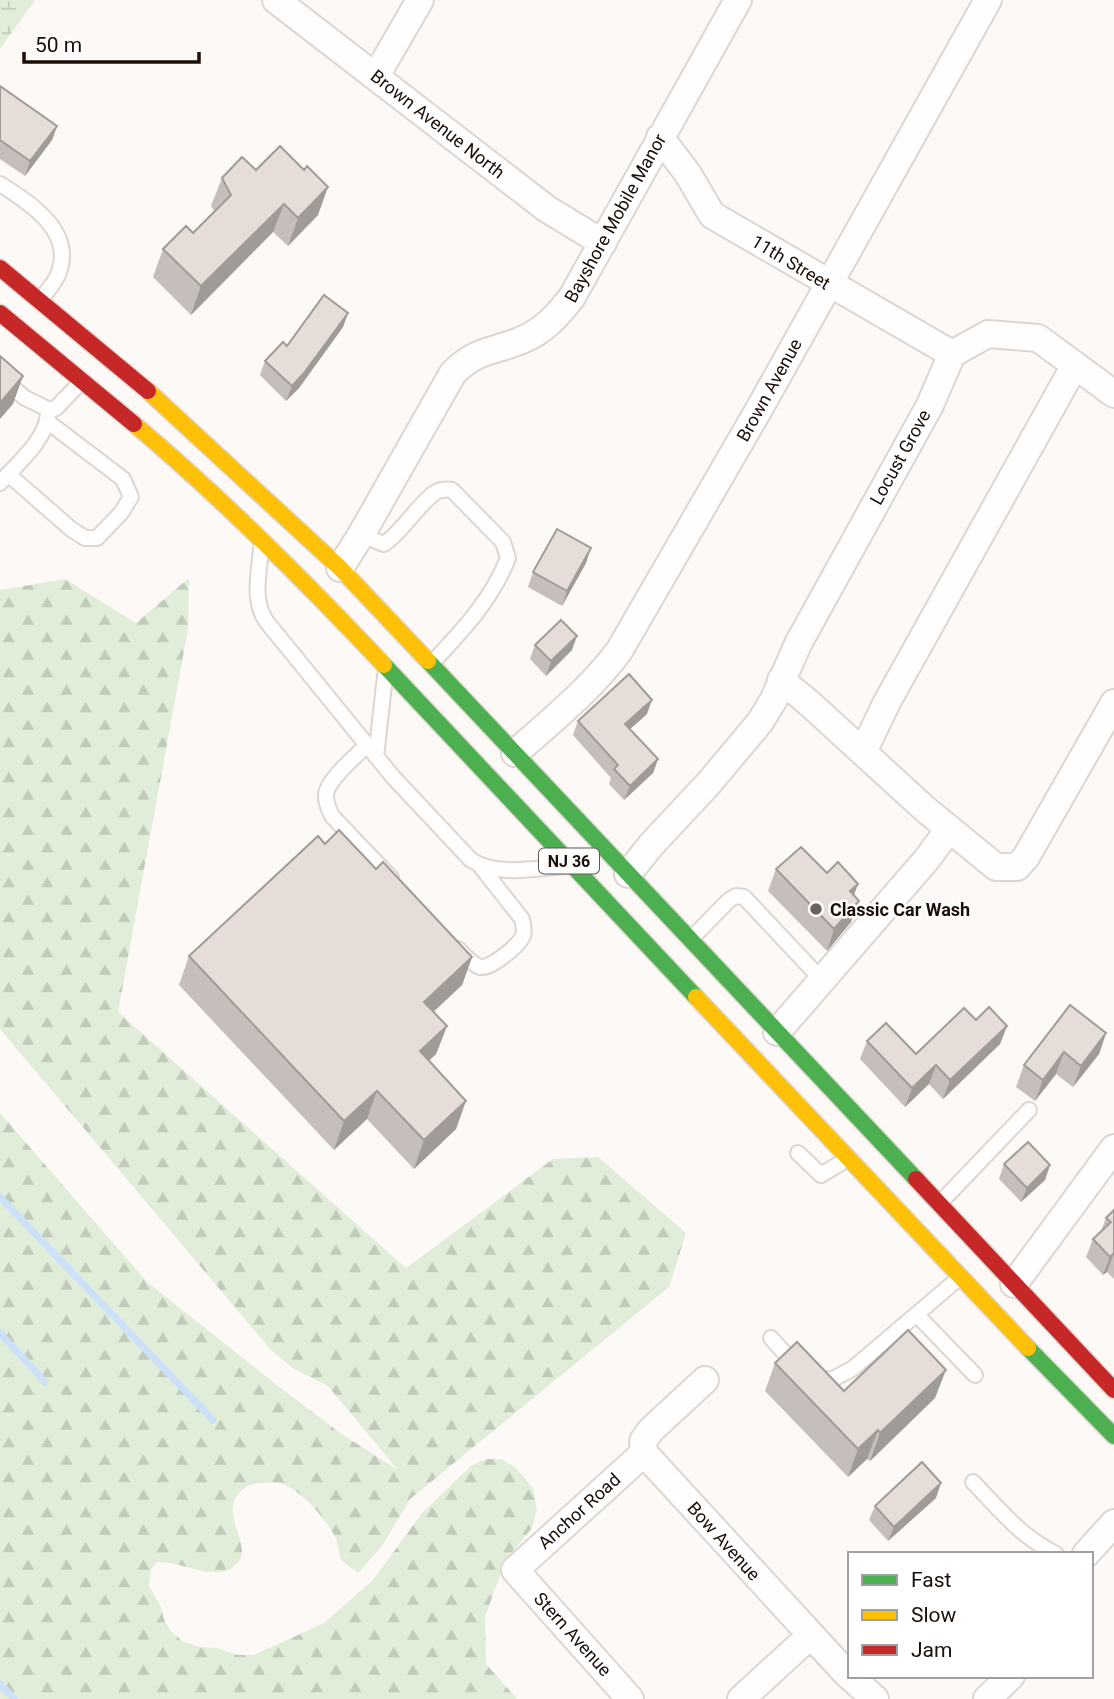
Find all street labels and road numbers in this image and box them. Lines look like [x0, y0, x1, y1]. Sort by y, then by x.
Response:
street label: Brown Avenue North [367, 65, 509, 183]
street label: Bayshore Mobile Manor [560, 130, 670, 306]
street label: 11th Street [748, 230, 834, 294]
street label: Brown Avenue [732, 335, 806, 445]
street label: Locust Grove [865, 406, 935, 508]
road number: NJ 36 [539, 848, 599, 874]
street label: Anchor Road [534, 1469, 624, 1553]
street label: Bow Avenue [683, 1497, 765, 1585]
street label: Stern Avenue [530, 1588, 616, 1680]

